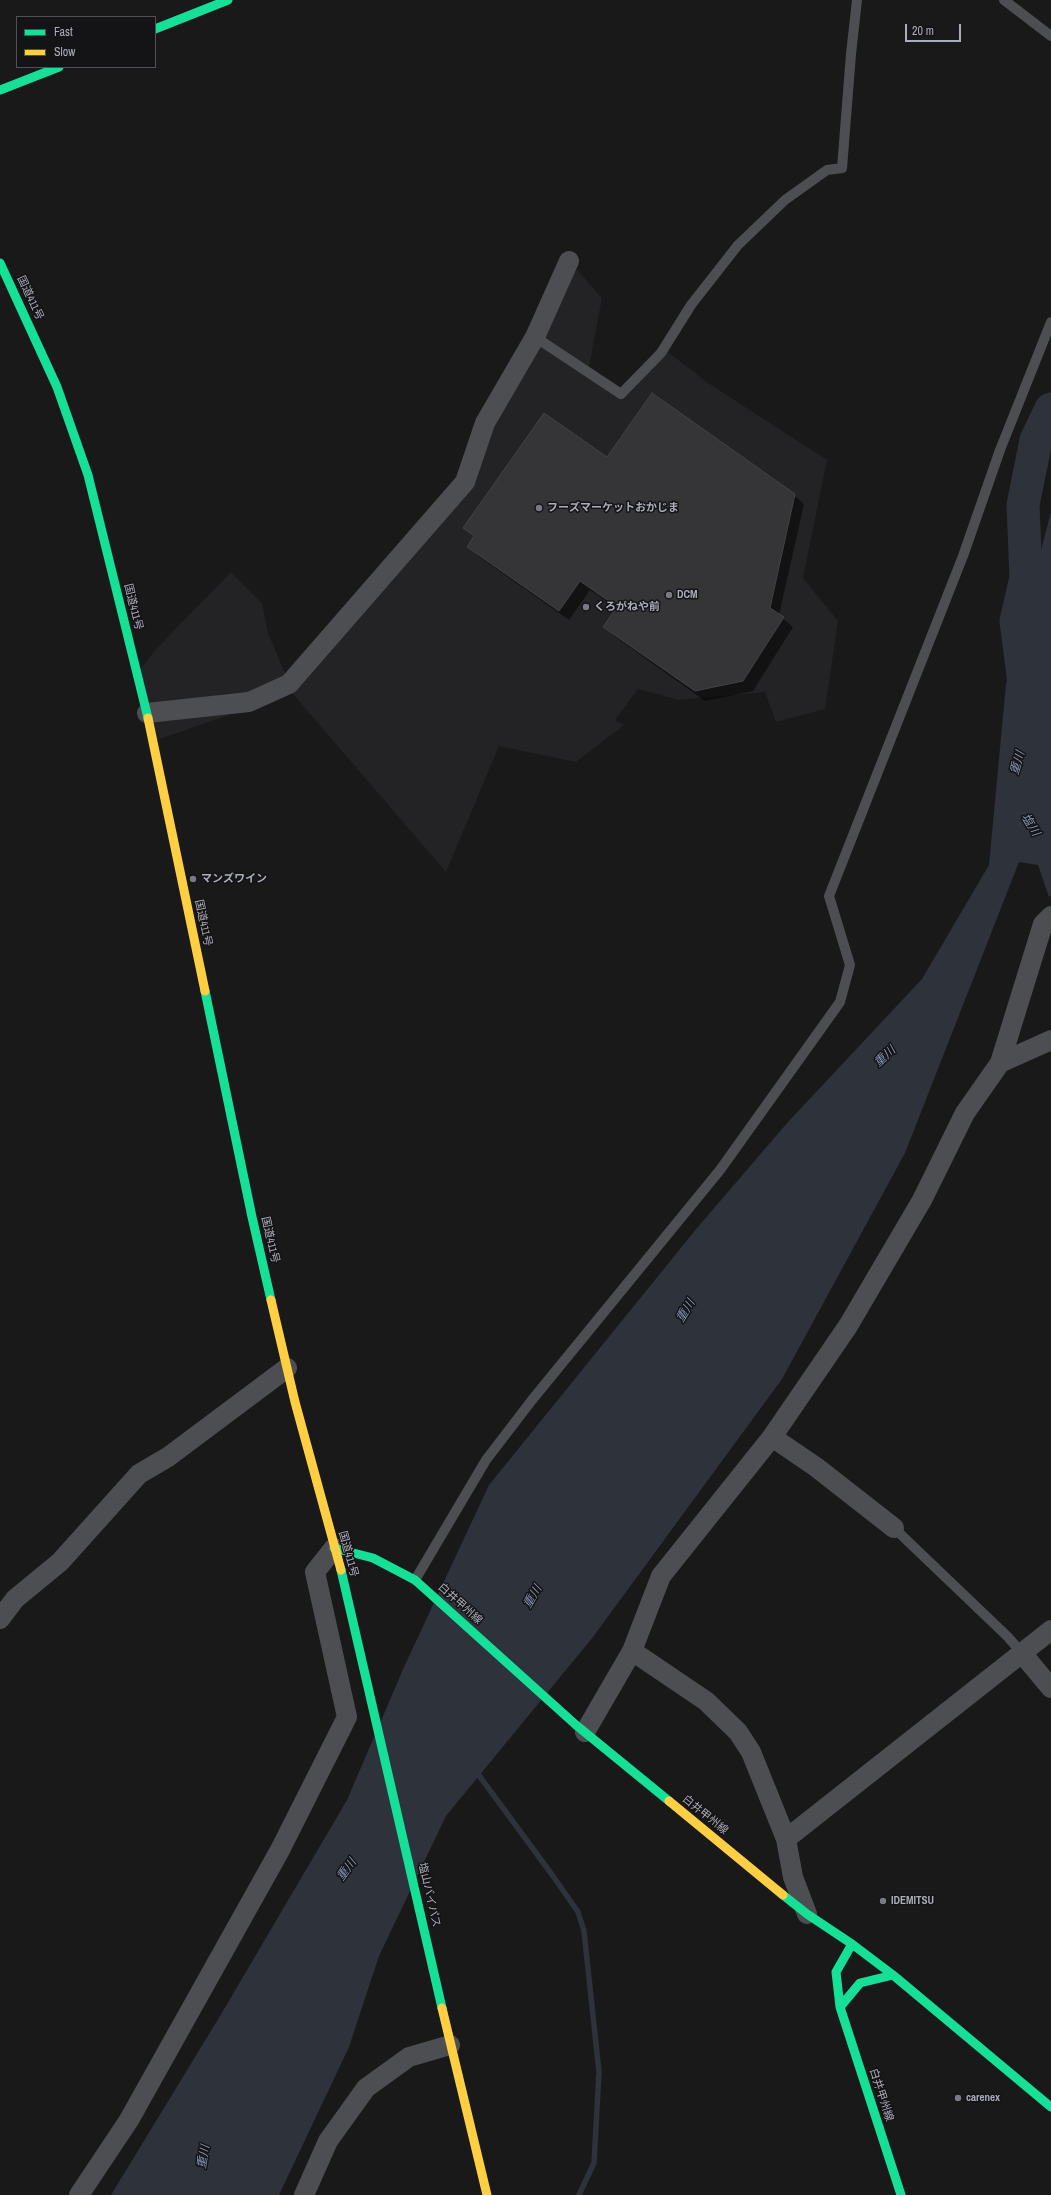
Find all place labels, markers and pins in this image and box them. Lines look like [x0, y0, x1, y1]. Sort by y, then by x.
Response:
place label: フーズマーケットおかじま [547, 501, 679, 515]
marker: フーズマーケットおかじま [534, 503, 544, 513]
place label: DCM [677, 588, 698, 602]
marker: DCM [664, 590, 674, 600]
place label: くろがねや前 [594, 600, 660, 614]
marker: くろがねや前 [581, 602, 591, 612]
place label: マンズワイン [201, 872, 267, 886]
marker: マンズワイン [188, 874, 198, 884]
place label: IDEMITSU [891, 1894, 934, 1908]
marker: IDEMITSU [878, 1896, 888, 1906]
place label: carenex [966, 2091, 1000, 2105]
marker: carenex [953, 2093, 963, 2103]

